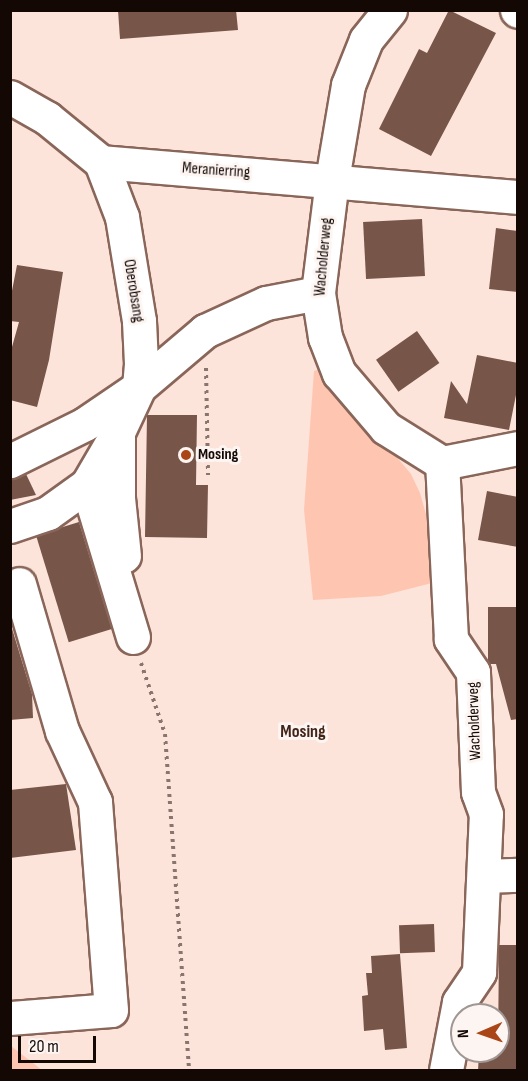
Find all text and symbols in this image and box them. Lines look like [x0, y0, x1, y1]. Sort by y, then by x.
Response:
street label: Meranierring [181, 159, 251, 183]
street label: Wacholderweg [311, 217, 337, 297]
street label: Oberobsang [119, 258, 147, 324]
place label: Mosing [198, 445, 238, 465]
marker: Mosing [179, 448, 193, 462]
street label: Wacholderweg [464, 681, 486, 761]
district label: Mosing [280, 721, 326, 743]
north arrow [450, 1003, 510, 1063]
scale bar [21, 1024, 99, 1062]
text: N [454, 1029, 473, 1038]
text: 20 m [29, 1036, 59, 1057]

